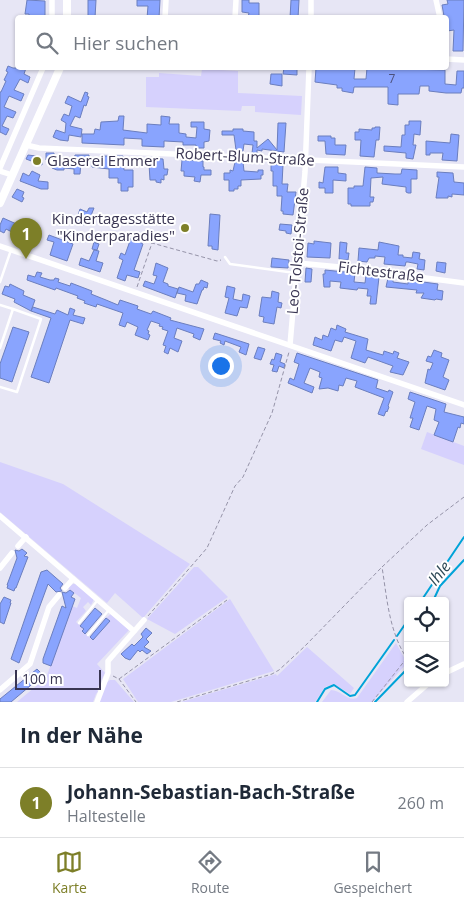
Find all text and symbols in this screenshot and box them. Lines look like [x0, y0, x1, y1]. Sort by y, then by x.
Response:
search box [15, 15, 449, 70]
icon: search [33, 29, 61, 57]
text: Hier suchen [73, 30, 179, 56]
house number: 7 [389, 70, 396, 87]
street label: Robert-Blum-Straße [175, 142, 315, 170]
place label: Glaserei Emmer [47, 150, 159, 170]
marker: Glaserei Emmer [31, 155, 43, 167]
street label: Leo-Tolstoi-Straße [282, 187, 313, 315]
place label: Kindertagesstätte "Kinderparadies" [52, 208, 175, 245]
pin: 1 [10, 218, 42, 259]
marker: Kindertagesstätte "Kinderparadies" [179, 222, 191, 234]
street label: Fichtestraße [337, 256, 425, 286]
your location [208, 353, 234, 379]
water label: Ihle [422, 556, 456, 590]
map controls [404, 597, 449, 687]
button: locate [404, 597, 449, 642]
button: layers [404, 642, 449, 687]
scale bar [15, 667, 101, 690]
text: 100 m [22, 669, 63, 688]
text: In der Nähe [20, 721, 143, 749]
text: Johann-Sebastian-Bach-Straße [67, 779, 355, 805]
text: 1 [31, 792, 41, 814]
text: 260 m [398, 792, 444, 814]
text: Haltestelle [67, 805, 146, 827]
tab: Karte [52, 848, 87, 897]
tab: Route [191, 848, 229, 897]
tab: Gespeichert [333, 848, 412, 897]

